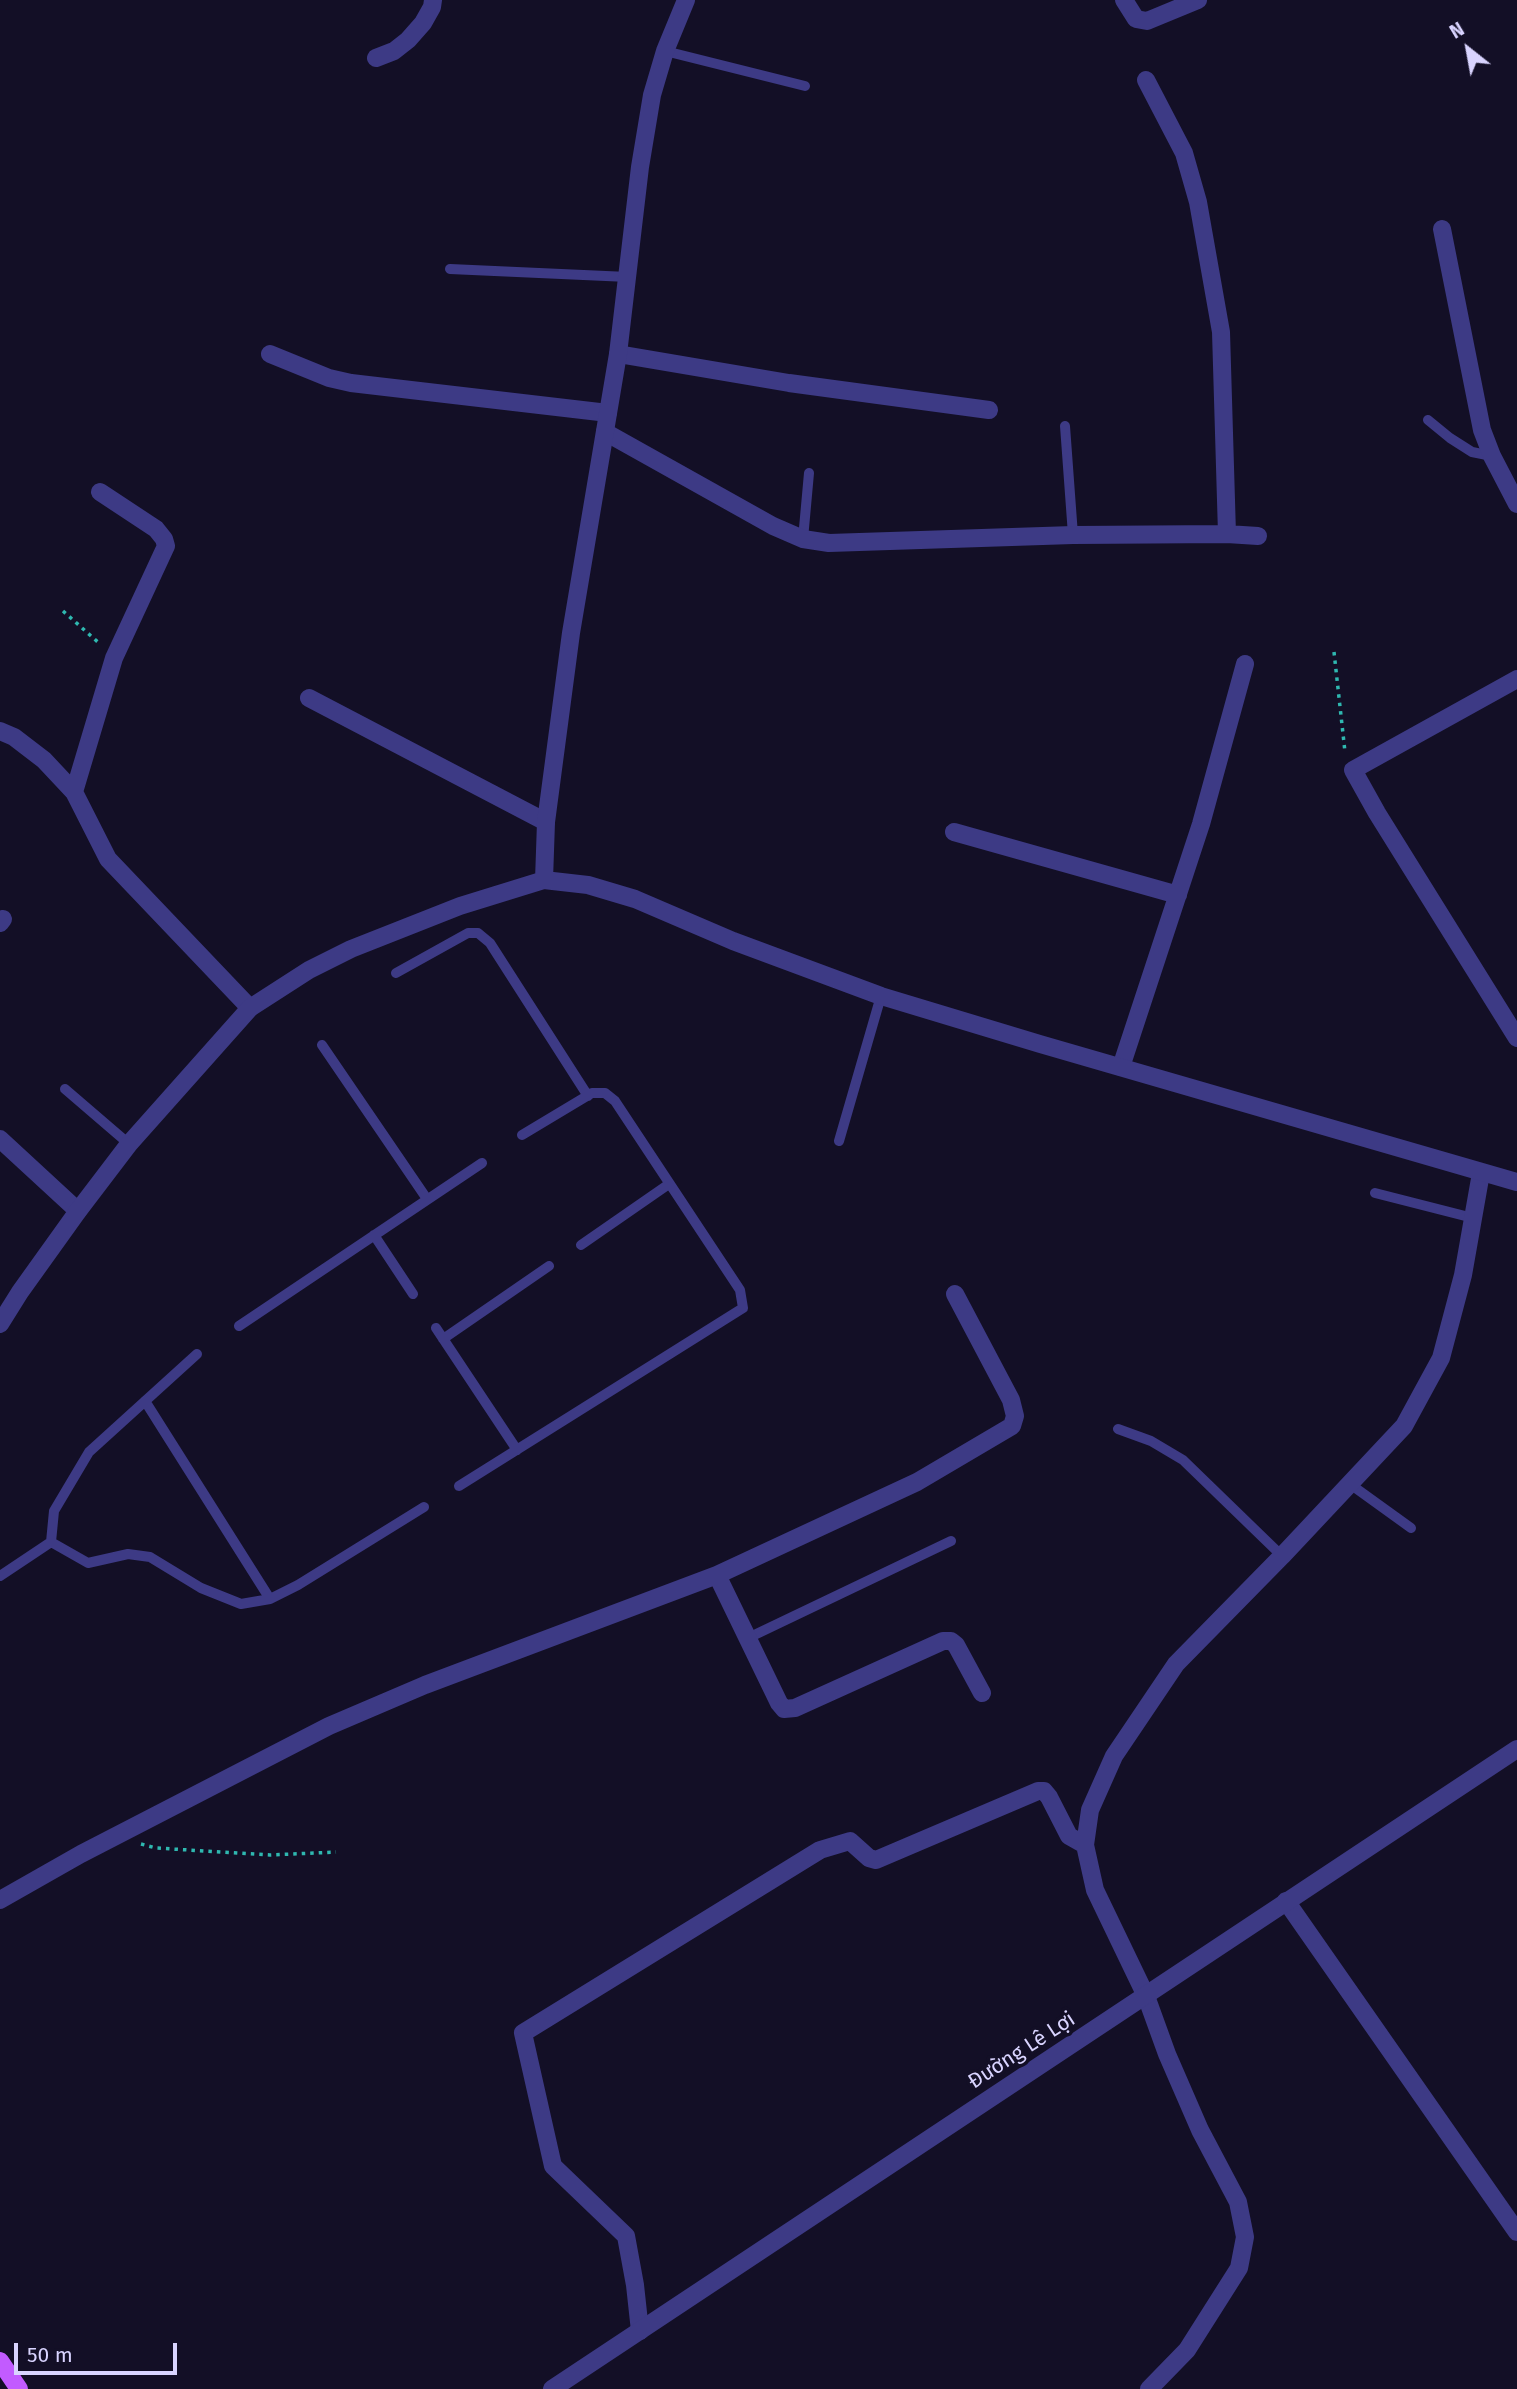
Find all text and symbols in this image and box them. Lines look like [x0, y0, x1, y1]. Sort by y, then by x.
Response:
north arrow [1433, 14, 1503, 84]
text: N [1446, 17, 1468, 44]
street label: Đường Lê Lợi [964, 2007, 1080, 2095]
scale bar [18, 2330, 180, 2374]
text: 50 m [27, 2342, 73, 2368]

